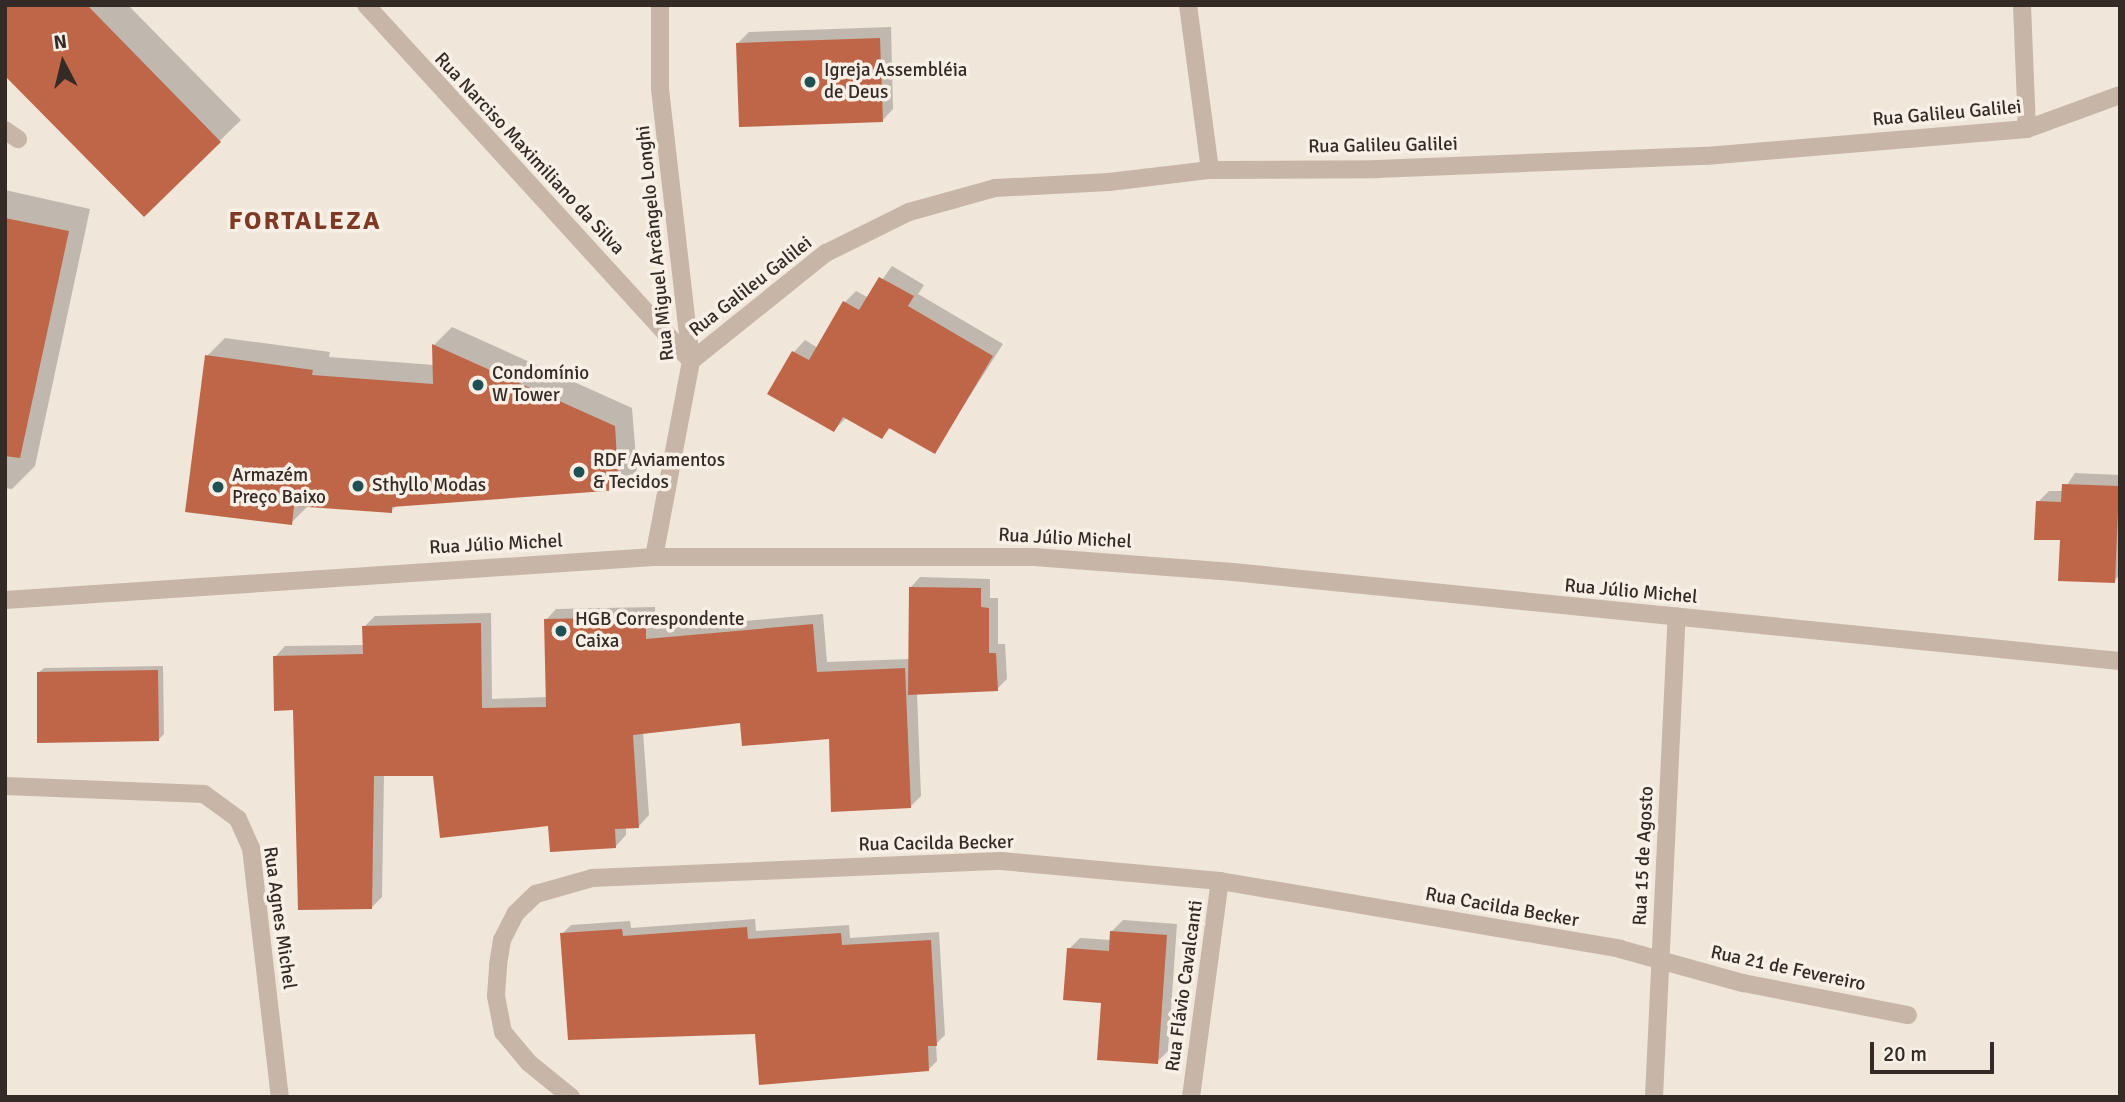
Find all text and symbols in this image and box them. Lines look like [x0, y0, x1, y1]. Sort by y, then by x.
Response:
north arrow [28, 28, 98, 98]
text: N [52, 29, 68, 55]
street label: Rua Narciso Maximiliano da Silva [429, 48, 629, 260]
place label: Igreja Assembléia de Deus [824, 60, 967, 104]
marker: Igreja Assembléia de Deus [802, 74, 818, 90]
street label: Rua Galileu Galilei [1871, 96, 2023, 132]
street label: Rua Miguel Arcângelo Longhi [632, 124, 680, 362]
street label: Rua Galileu Galilei [1308, 133, 1458, 159]
district label: FORTALEZA [230, 206, 380, 238]
street label: Rua Galileu Galilei [685, 232, 817, 342]
place label: Condomínio W Tower [492, 363, 589, 407]
marker: Condomínio W Tower [470, 377, 486, 393]
place label: RDF Aviamentos & Tecidos [593, 450, 725, 494]
marker: RDF Aviamentos & Tecidos [571, 464, 587, 480]
place label: Armazém Preço Baixo [232, 465, 326, 509]
place label: Sthyllo Modas [372, 475, 486, 497]
marker: Sthyllo Modas [350, 478, 366, 494]
marker: Armazém Preço Baixo [210, 479, 226, 495]
street label: Rua Júlio Michel [998, 524, 1132, 554]
street label: Rua Júlio Michel [429, 530, 563, 560]
street label: Rua Júlio Michel [1563, 575, 1699, 609]
place label: HGB Correspondente Caixa [575, 609, 745, 653]
marker: HGB Correspondente Caixa [553, 623, 569, 639]
street label: Rua 15 de Agosto [1629, 786, 1659, 926]
street label: Rua Cacilda Becker [858, 831, 1014, 857]
street label: Rua Agnes Michel [258, 845, 300, 991]
street label: Rua Cacilda Becker [1424, 883, 1580, 933]
street label: Rua Flávio Cavalcanti [1162, 899, 1208, 1073]
street label: Rua 21 de Fevereiro [1708, 941, 1868, 997]
scale bar [1873, 1028, 1997, 1072]
text: 20 m [1883, 1041, 1927, 1067]

